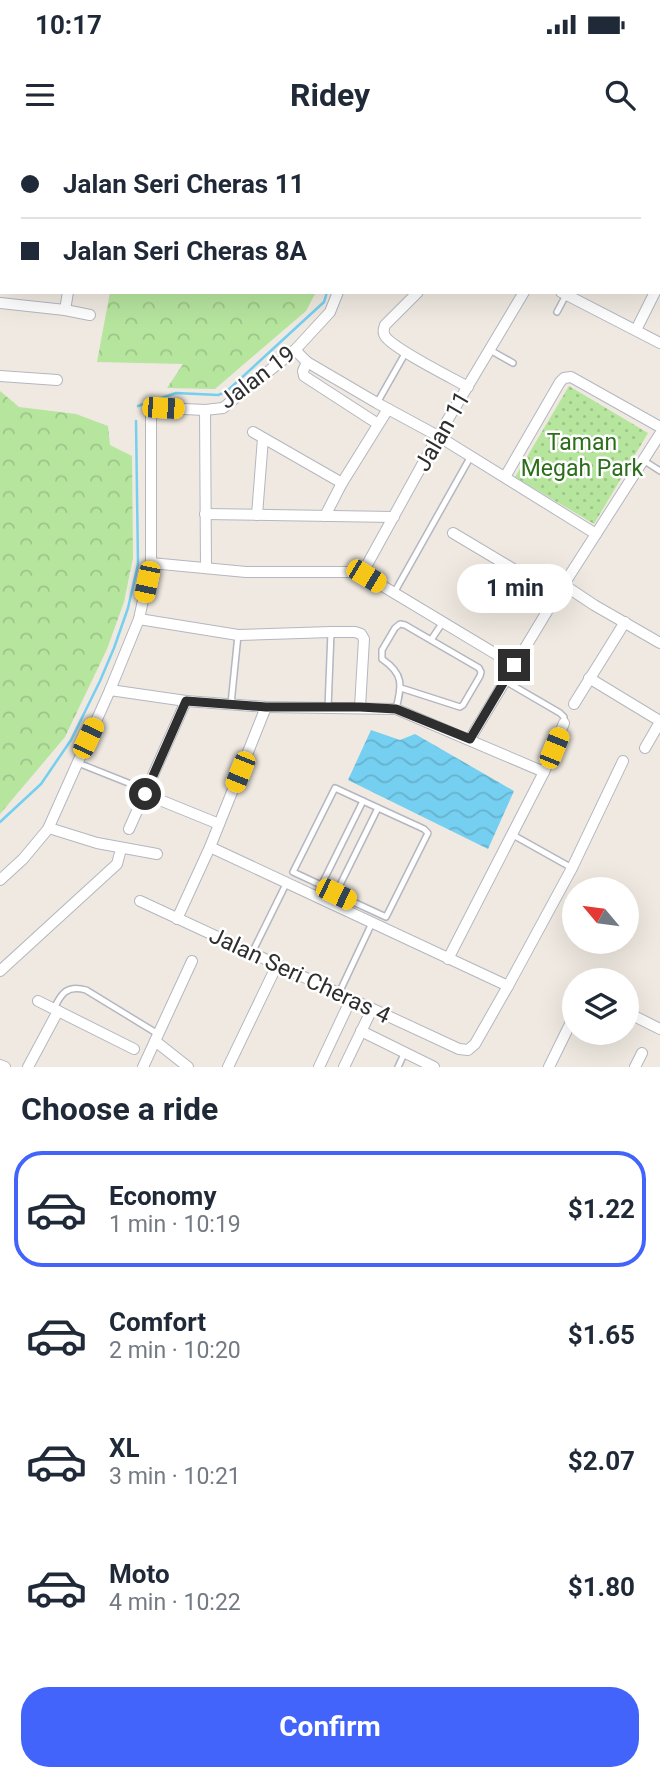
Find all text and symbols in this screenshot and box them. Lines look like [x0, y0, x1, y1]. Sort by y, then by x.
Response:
text: 10:17 [35, 10, 102, 40]
icon: menu [21, 76, 59, 114]
text: Ridey [290, 76, 370, 114]
icon: search [601, 76, 639, 114]
text: Jalan Seri Cheras 11 [63, 169, 304, 199]
text: Jalan Seri Cheras 8A [63, 236, 307, 266]
street label: Jalan 19 [214, 340, 300, 415]
street label: Jalan 11 [409, 387, 476, 476]
car [142, 396, 185, 420]
park label: Taman Megah Park [521, 429, 644, 482]
car [343, 556, 390, 596]
car [133, 559, 162, 605]
callout: 1 min [456, 564, 572, 612]
text: 1 min [486, 575, 544, 602]
route end [498, 649, 530, 681]
car [70, 715, 107, 761]
car [537, 725, 572, 771]
car [223, 749, 258, 795]
route start [129, 778, 161, 810]
car [313, 875, 360, 913]
north arrow [562, 877, 639, 954]
map controls [562, 877, 639, 1045]
street label: Jalan Seri Cheras 4 [205, 922, 395, 1029]
button: layers [562, 968, 639, 1045]
text: Choose a ride [21, 1090, 218, 1128]
icon: car [25, 1178, 88, 1241]
text: Economy [109, 1181, 216, 1211]
text: $1.22 [568, 1194, 635, 1224]
text: 1 min · 10:19 [109, 1211, 241, 1238]
icon: car [25, 1304, 88, 1367]
text: Comfort [109, 1307, 206, 1337]
text: $1.65 [568, 1320, 635, 1350]
text: 2 min · 10:20 [109, 1337, 241, 1364]
icon: car [25, 1430, 88, 1493]
text: XL [109, 1433, 140, 1463]
text: $2.07 [568, 1446, 635, 1476]
text: 3 min · 10:21 [109, 1463, 241, 1490]
icon: car [25, 1556, 88, 1619]
text: Moto [109, 1559, 170, 1589]
text: $1.80 [568, 1572, 635, 1602]
text: 4 min · 10:22 [109, 1589, 241, 1616]
button: Confirm [21, 1687, 639, 1767]

